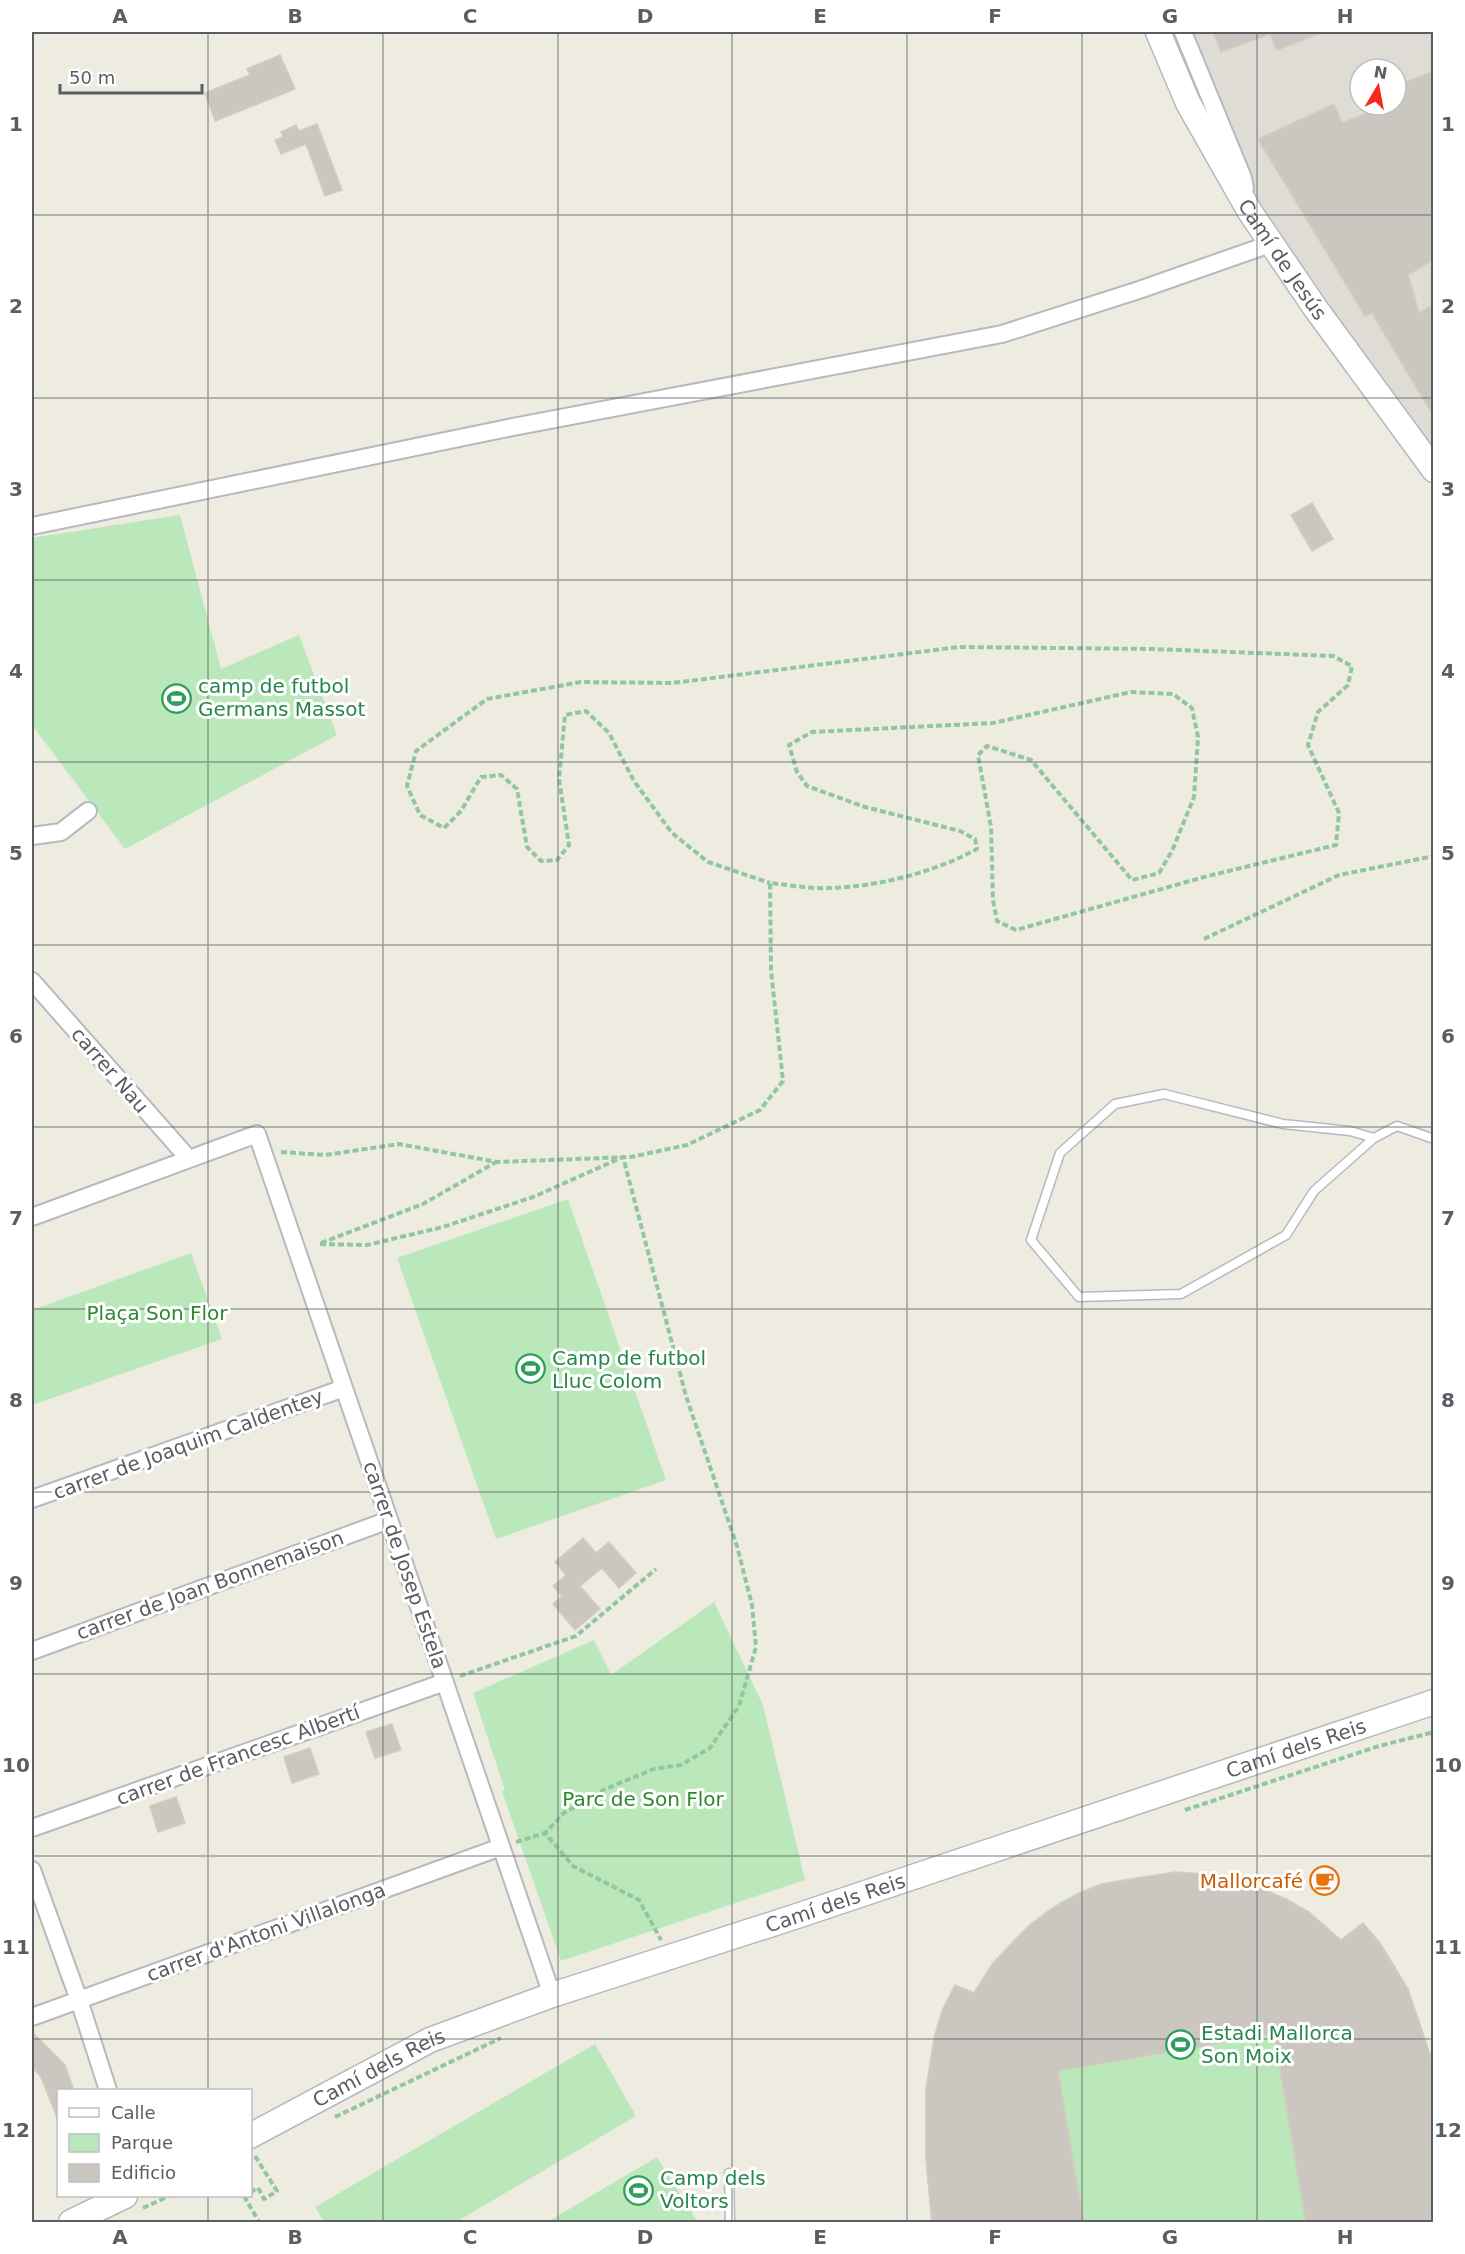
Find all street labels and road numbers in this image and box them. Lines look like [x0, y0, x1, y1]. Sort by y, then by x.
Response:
street label: Camí de Jesús [1233, 195, 1332, 325]
street label: carrer Nau [66, 1022, 154, 1118]
street label: carrer de Joaquim Caldentey [50, 1384, 327, 1504]
street label: carrer de Josep Estela [358, 1458, 452, 1672]
street label: carrer de Joan Bonnemaison [73, 1525, 347, 1645]
street label: carrer de Francesc Albertí [113, 1699, 364, 1810]
street label: Camí dels Reis [1223, 1714, 1369, 1783]
street label: Camí dels Reis [762, 1868, 909, 1937]
street label: carrer d'Antoni Villalonga [143, 1878, 389, 1986]
street label: Camí dels Reis [309, 2023, 448, 2112]

